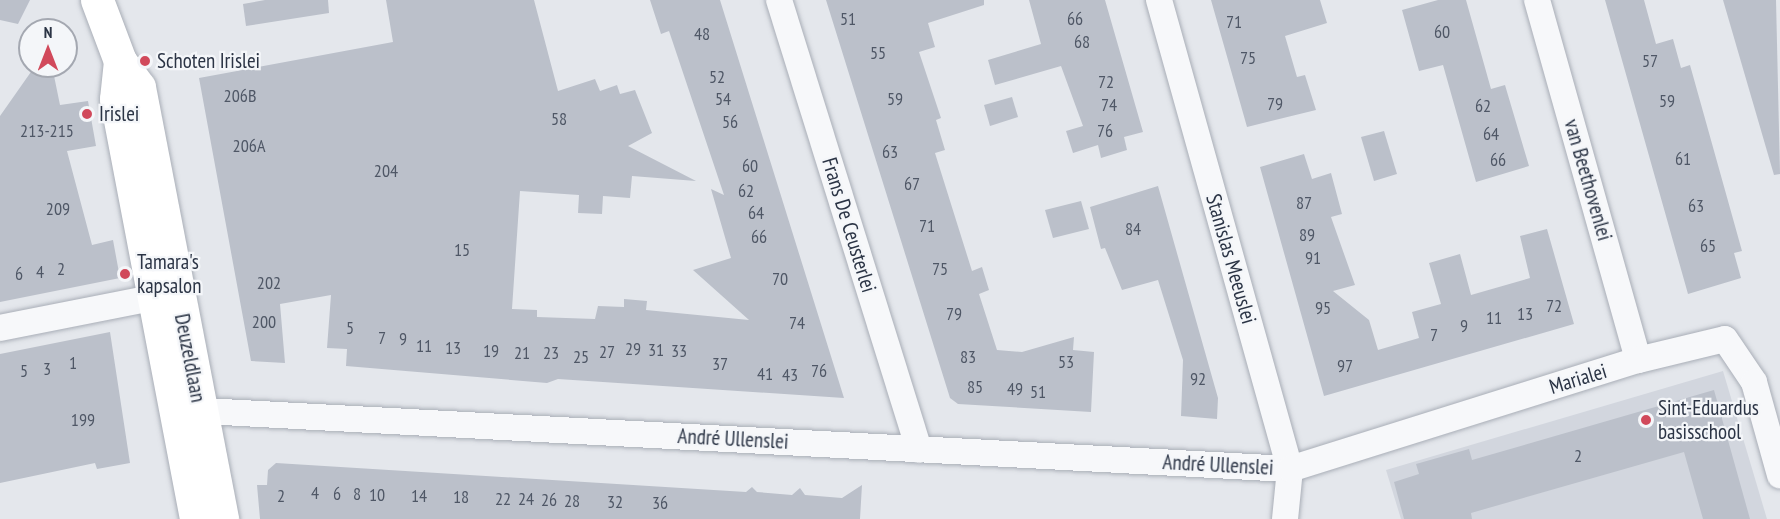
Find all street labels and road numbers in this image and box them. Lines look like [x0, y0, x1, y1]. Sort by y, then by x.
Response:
street label: van Beethovenlei [1559, 116, 1617, 244]
street label: Frans De Ceusterlei [817, 154, 881, 296]
street label: Stanislas Meeuslei [1200, 191, 1262, 327]
street label: Deuzeldlaan [169, 312, 211, 404]
street label: Marialei [1546, 358, 1610, 400]
street label: André Ullenslei [677, 424, 789, 454]
street label: André Ullenslei [1162, 450, 1274, 480]

